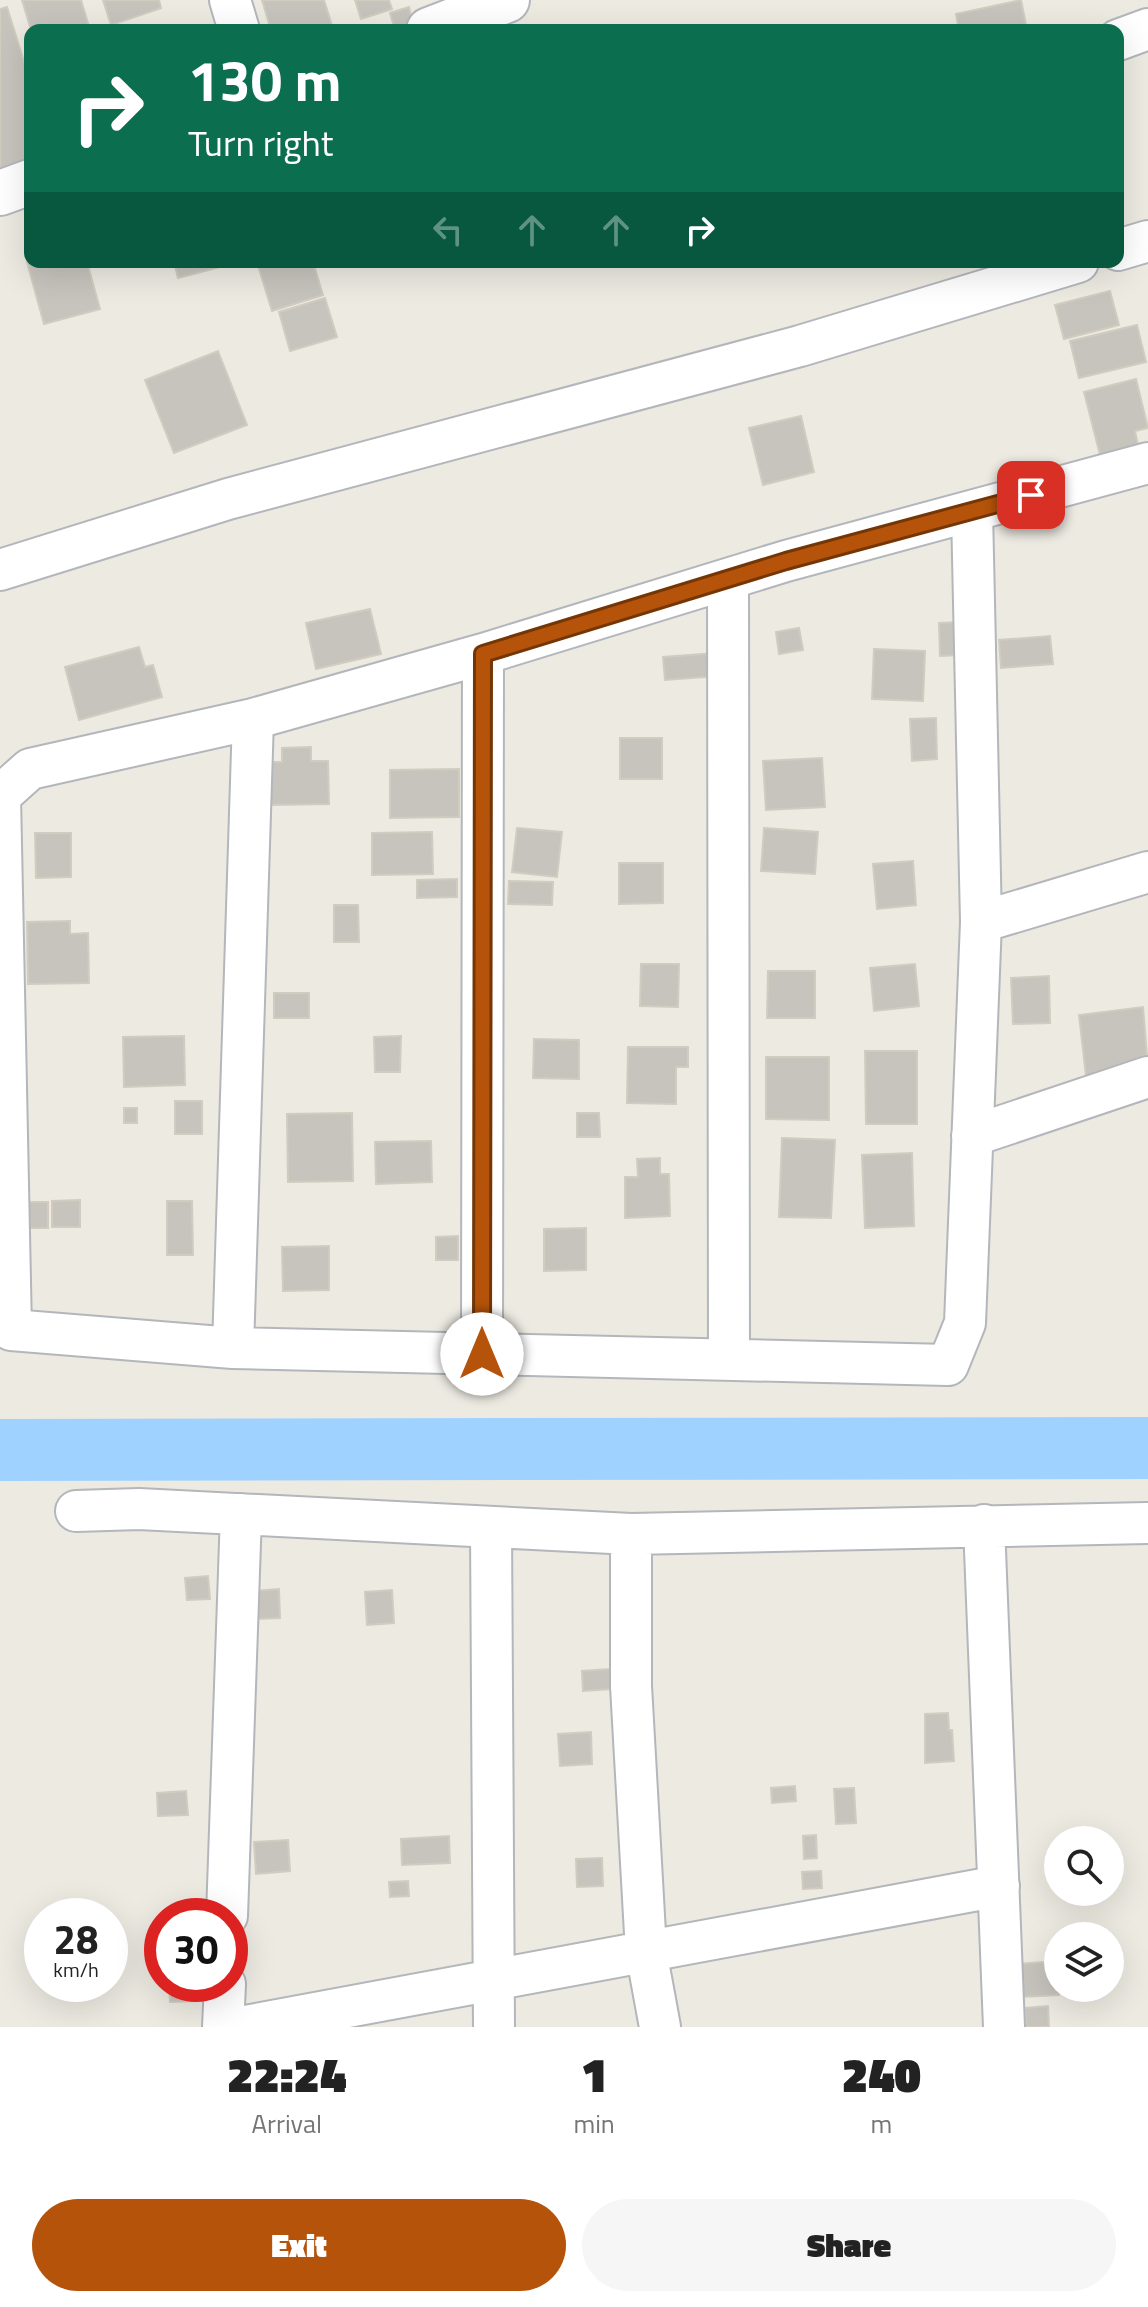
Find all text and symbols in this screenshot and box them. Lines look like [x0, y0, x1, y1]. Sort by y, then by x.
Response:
text: 130 m [188, 38, 341, 123]
icon: right [56, 56, 160, 160]
text: Turn right [188, 115, 333, 170]
icon: left [426, 208, 470, 252]
icon: ahead [510, 208, 554, 252]
icon: ahead [594, 208, 638, 252]
icon: right [678, 208, 722, 252]
pin [997, 461, 1065, 529]
icon: arrive [1009, 473, 1053, 517]
position arrow [440, 1312, 524, 1396]
map controls [1044, 1826, 1124, 2002]
button: search [1044, 1826, 1124, 1906]
speed limit sign: 30 [144, 1898, 248, 2002]
text: 28 [54, 1909, 98, 1970]
button: layers [1044, 1922, 1124, 2002]
text: km/h [53, 1954, 99, 1985]
text: 22:24 [227, 2038, 346, 2111]
text: 1 [581, 2038, 607, 2111]
text: 240 [842, 2038, 921, 2111]
text: Arrival [251, 2104, 322, 2143]
text: min [573, 2104, 615, 2143]
text: m [871, 2104, 892, 2143]
button: Exit [32, 2199, 566, 2291]
button: Share [582, 2199, 1116, 2291]

